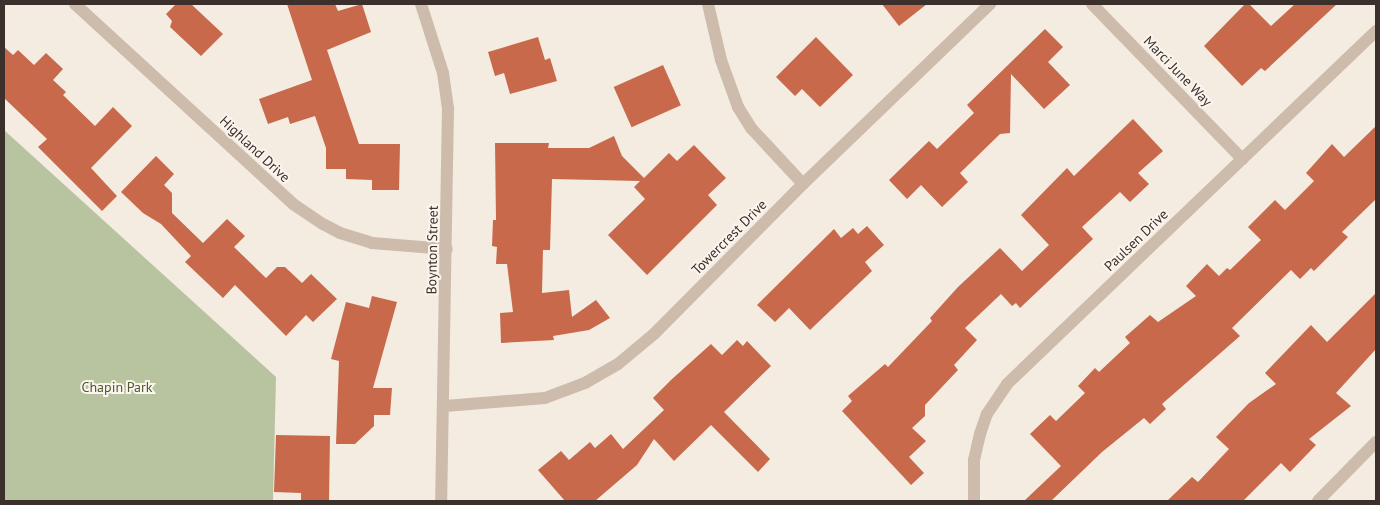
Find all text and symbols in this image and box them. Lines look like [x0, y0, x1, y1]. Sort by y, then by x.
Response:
street label: Marci June Way [1140, 32, 1216, 110]
street label: Highland Drive [216, 112, 294, 186]
street label: Towercrest Drive [688, 196, 770, 278]
street label: Boynton Street [423, 205, 441, 295]
street label: Paulsen Drive [1101, 206, 1171, 274]
park label: Chapin Park [81, 379, 153, 395]

